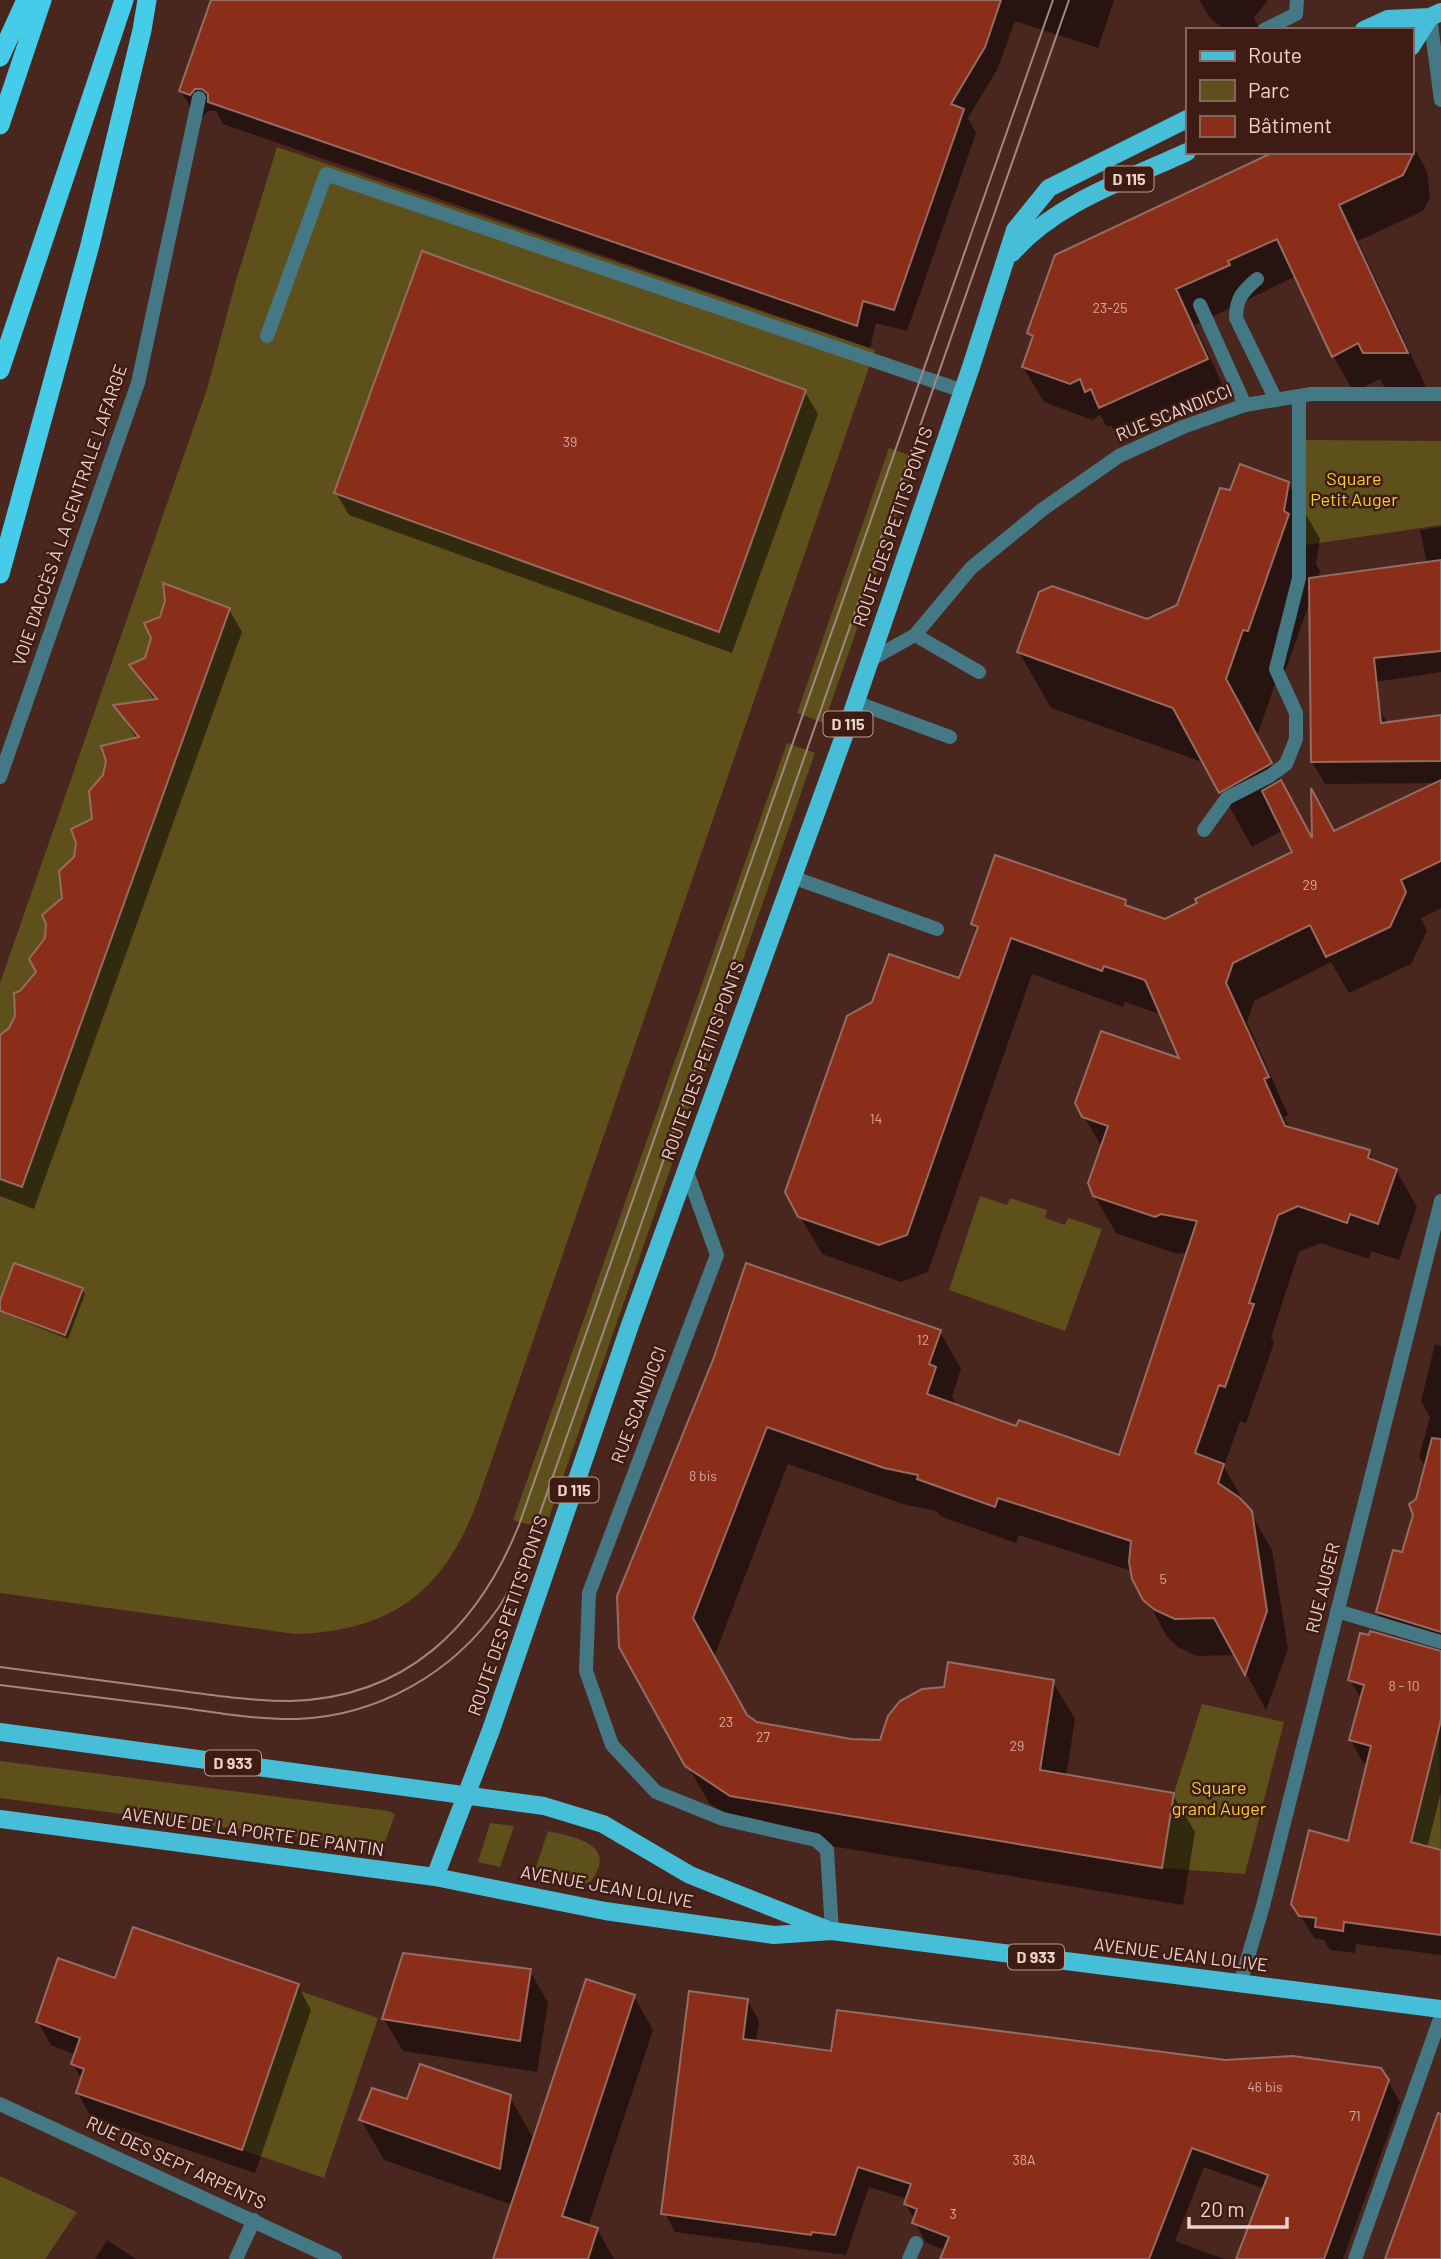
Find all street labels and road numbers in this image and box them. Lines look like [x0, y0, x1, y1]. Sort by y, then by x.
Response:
road number: D 115 [1104, 167, 1154, 192]
street label: VOIE D'ACCÈS À LA CENTRALE LAFARGE [7, 361, 131, 668]
street label: RUE SCANDICCI [1112, 379, 1235, 445]
street label: ROUTE DES PETITS PONTS [847, 424, 937, 630]
road number: D 115 [824, 712, 872, 736]
street label: ROUTE DES PETITS PONTS [656, 958, 748, 1163]
street label: RUE SCANDICCI [606, 1343, 671, 1466]
road number: D 115 [550, 1478, 598, 1502]
street label: ROUTE DES PETITS PONTS [462, 1513, 552, 1719]
street label: RUE AUGER [1300, 1540, 1344, 1635]
road number: D 933 [205, 1750, 261, 1776]
street label: AVENUE DE LA PORTE DE PANTIN [121, 1802, 386, 1860]
street label: AVENUE JEAN LOLIVE [519, 1860, 695, 1912]
street label: AVENUE JEAN LOLIVE [1093, 1932, 1269, 1976]
road number: D 933 [1008, 1944, 1064, 1969]
street label: RUE DES SEPT ARPENTS [83, 2111, 270, 2213]

